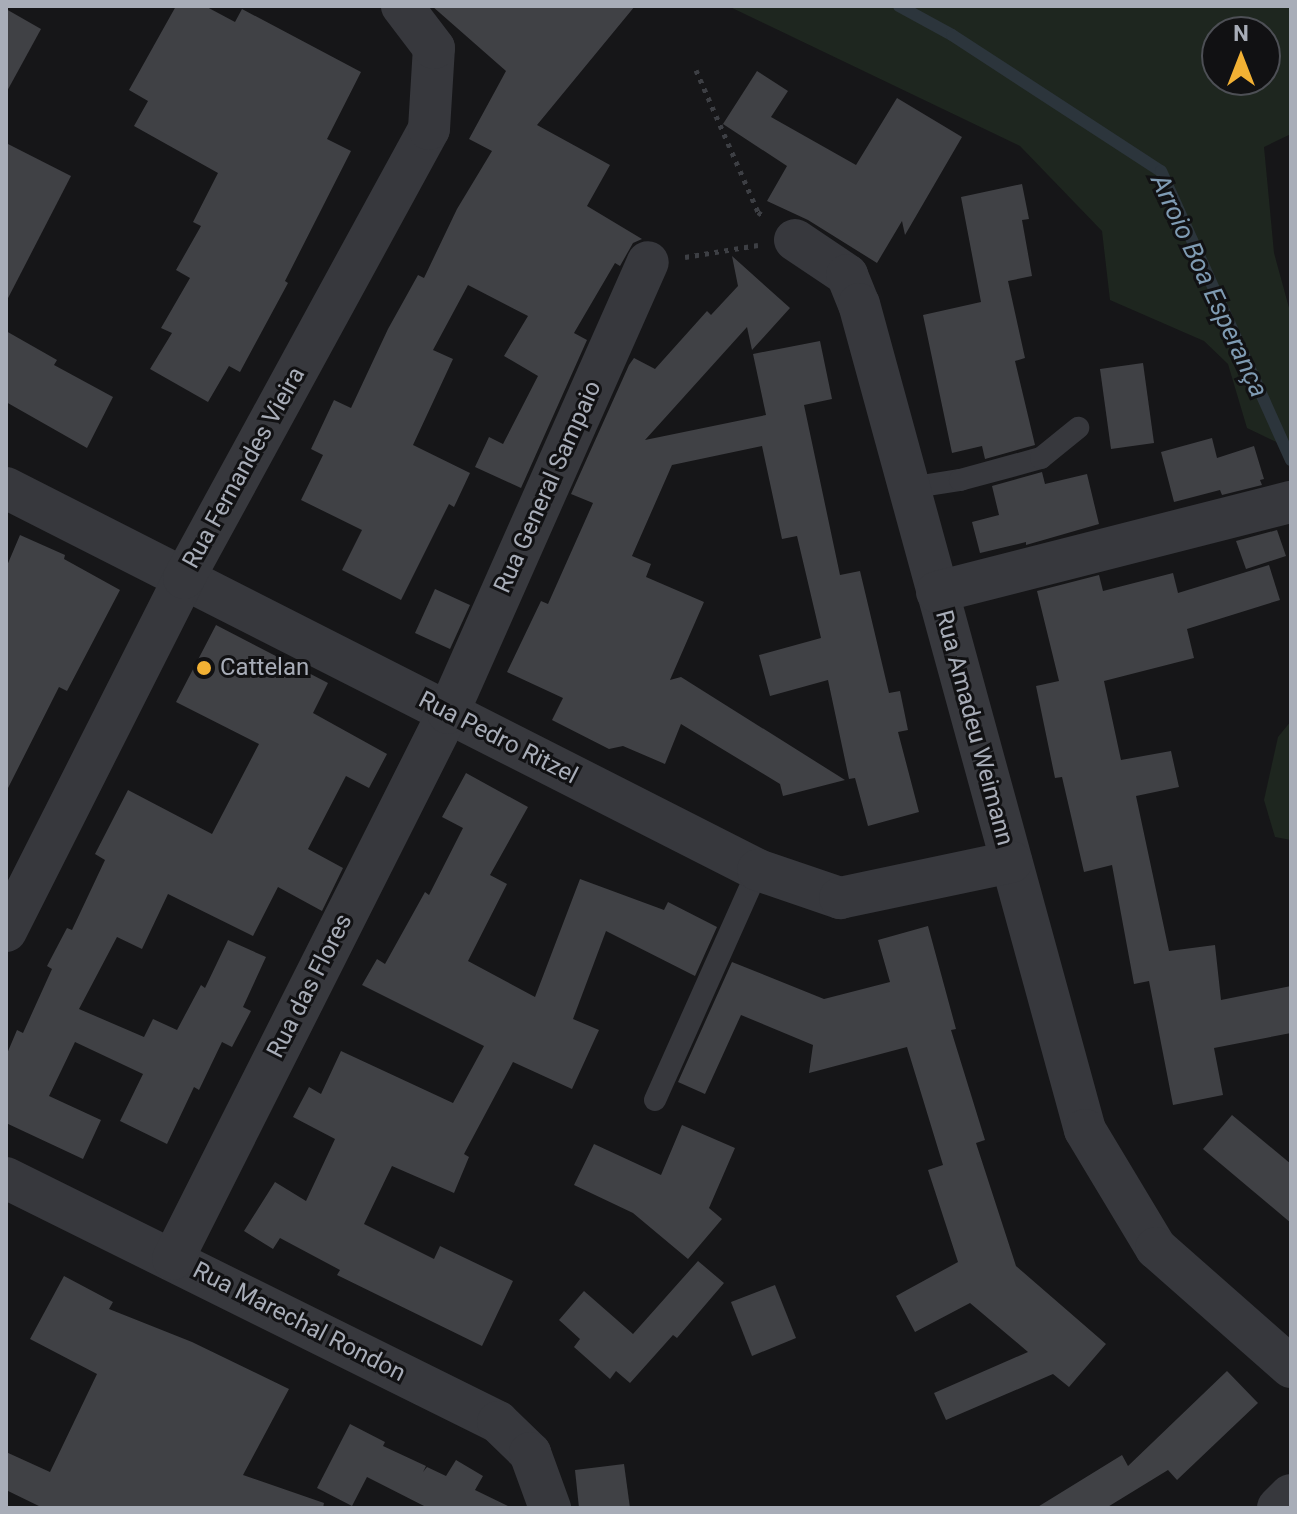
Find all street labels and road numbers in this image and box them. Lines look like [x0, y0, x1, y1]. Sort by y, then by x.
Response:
street label: Rua Fernandes Vieira [177, 362, 311, 574]
street label: Rua General Sampaio [488, 377, 608, 597]
street label: Rua Amadeu Weimann [929, 607, 1019, 849]
street label: Rua Pedro Ritzel [414, 686, 582, 790]
street label: Rua das Flores [261, 909, 359, 1063]
street label: Rua Marechal Rondon [188, 1256, 410, 1388]

